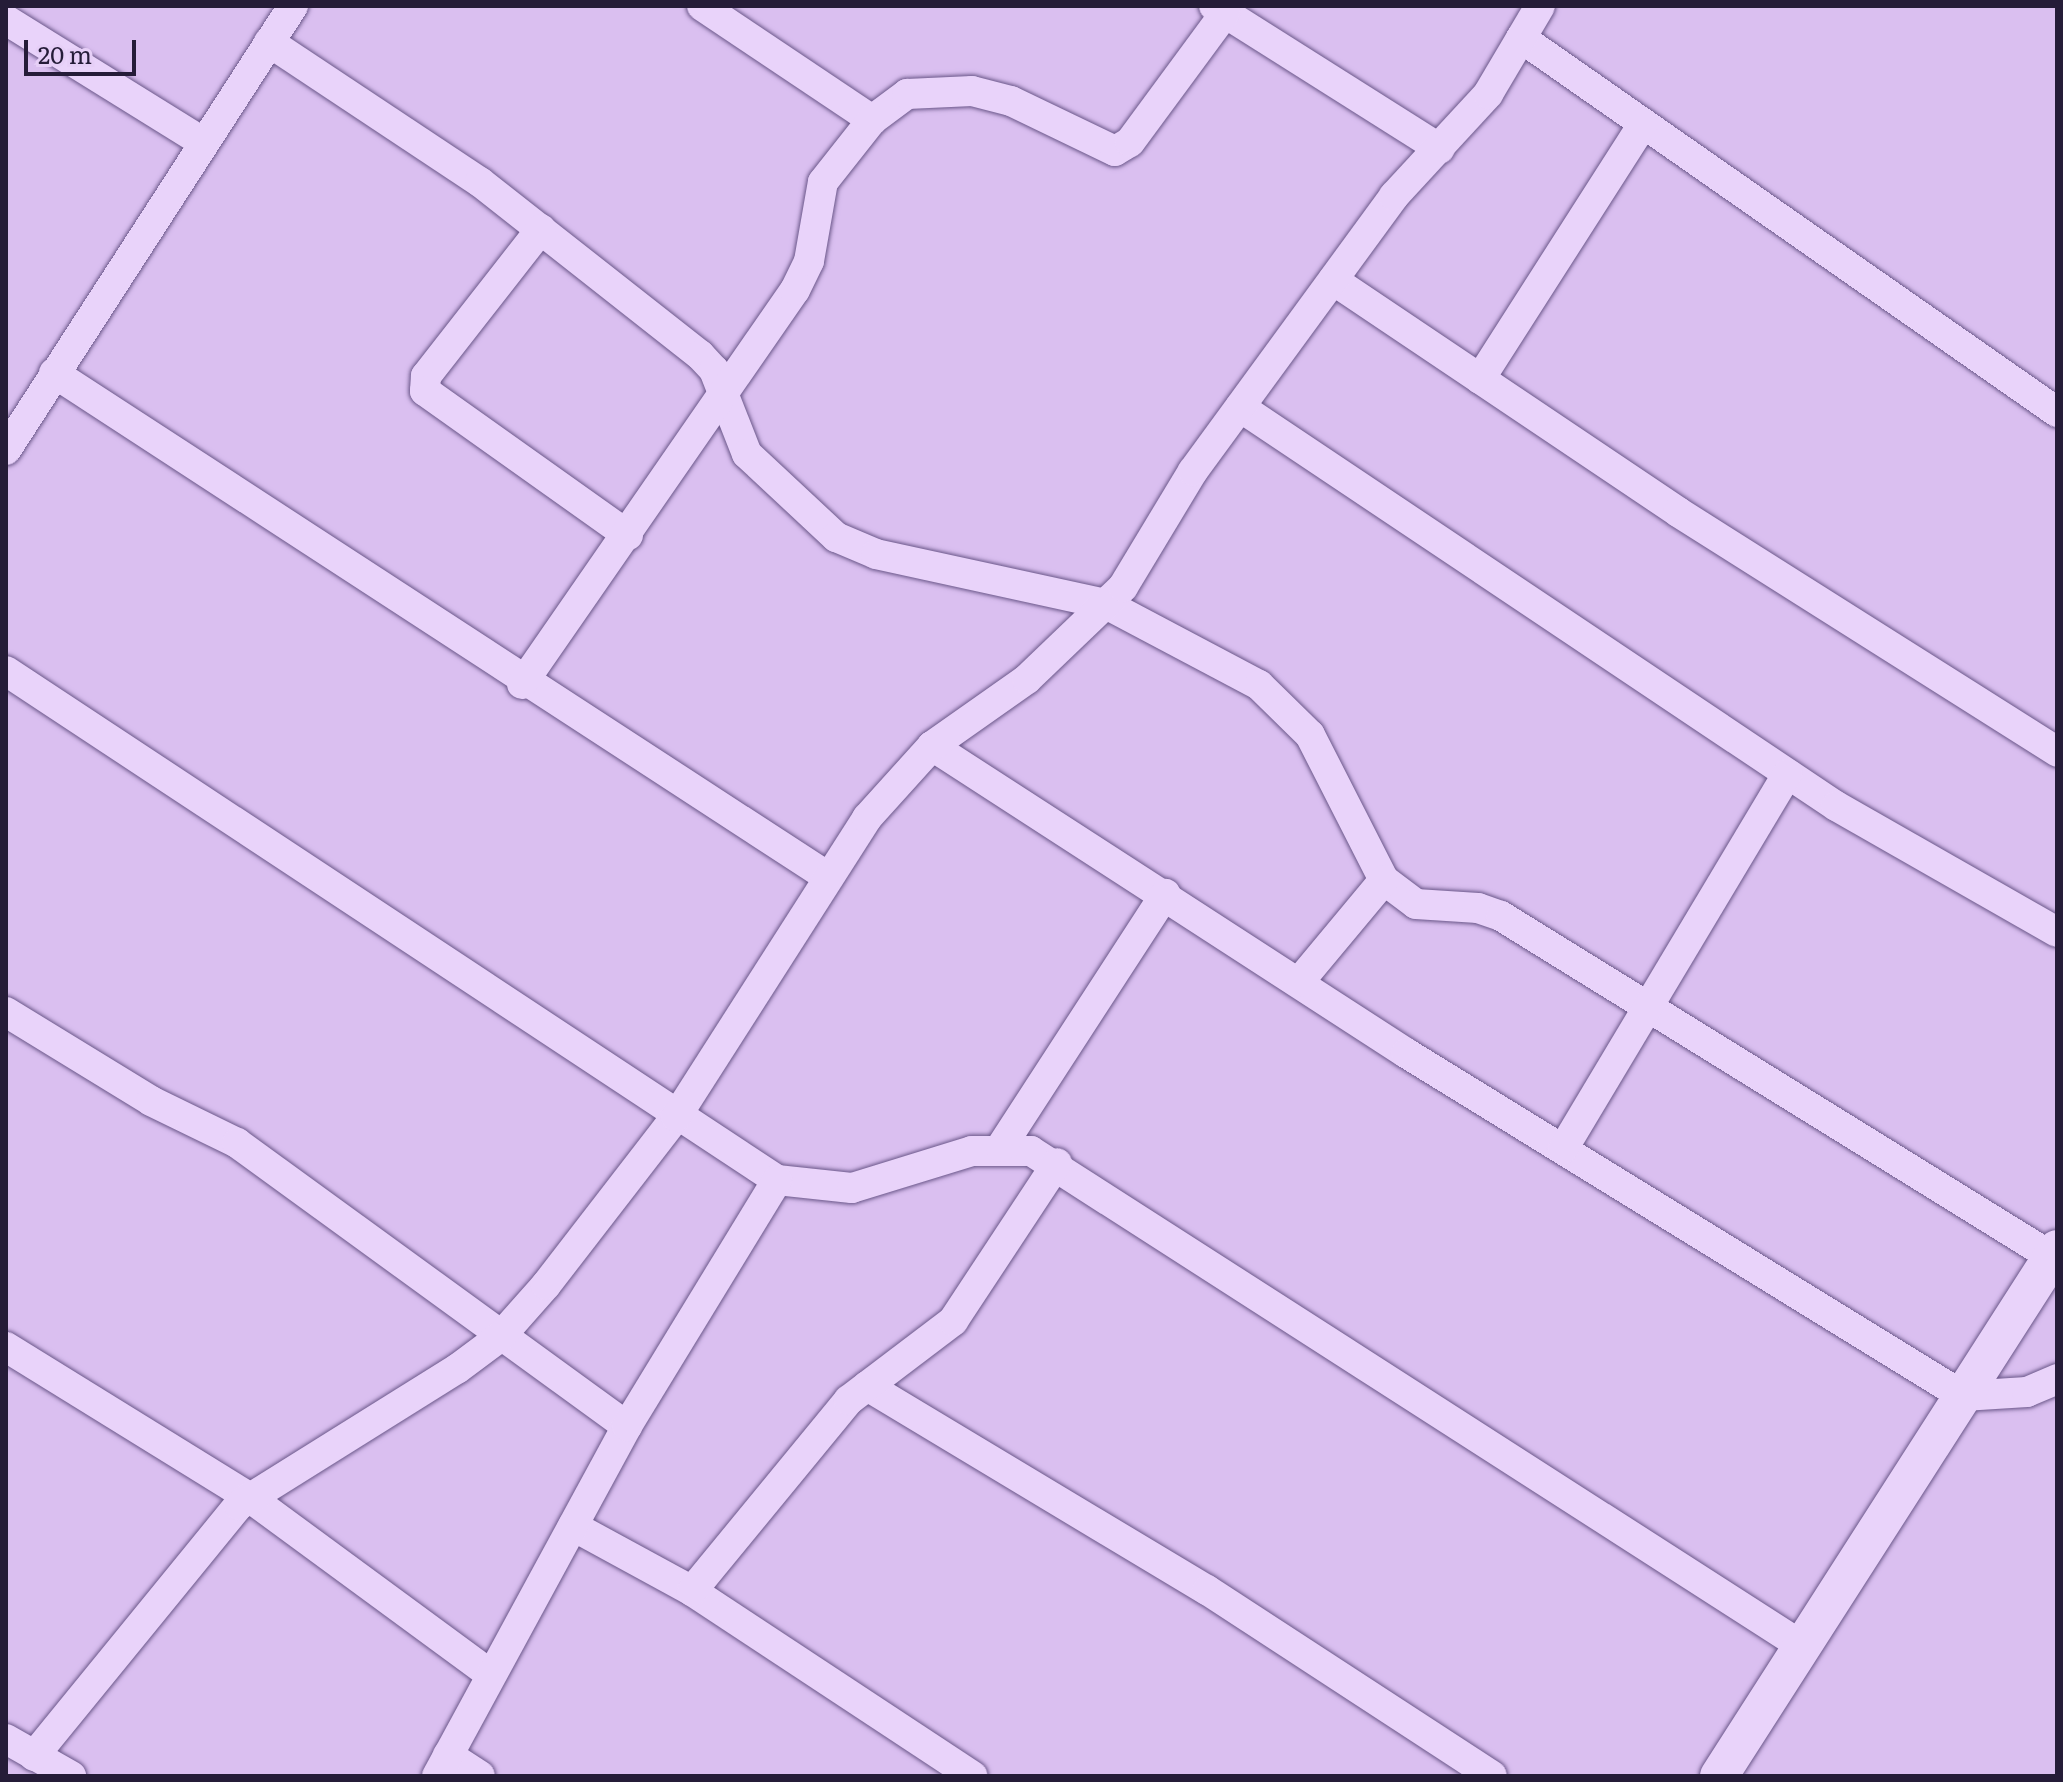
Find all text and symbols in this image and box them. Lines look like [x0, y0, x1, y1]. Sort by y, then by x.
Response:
scale bar [28, 24, 140, 74]
text: 20 m [38, 36, 92, 71]

